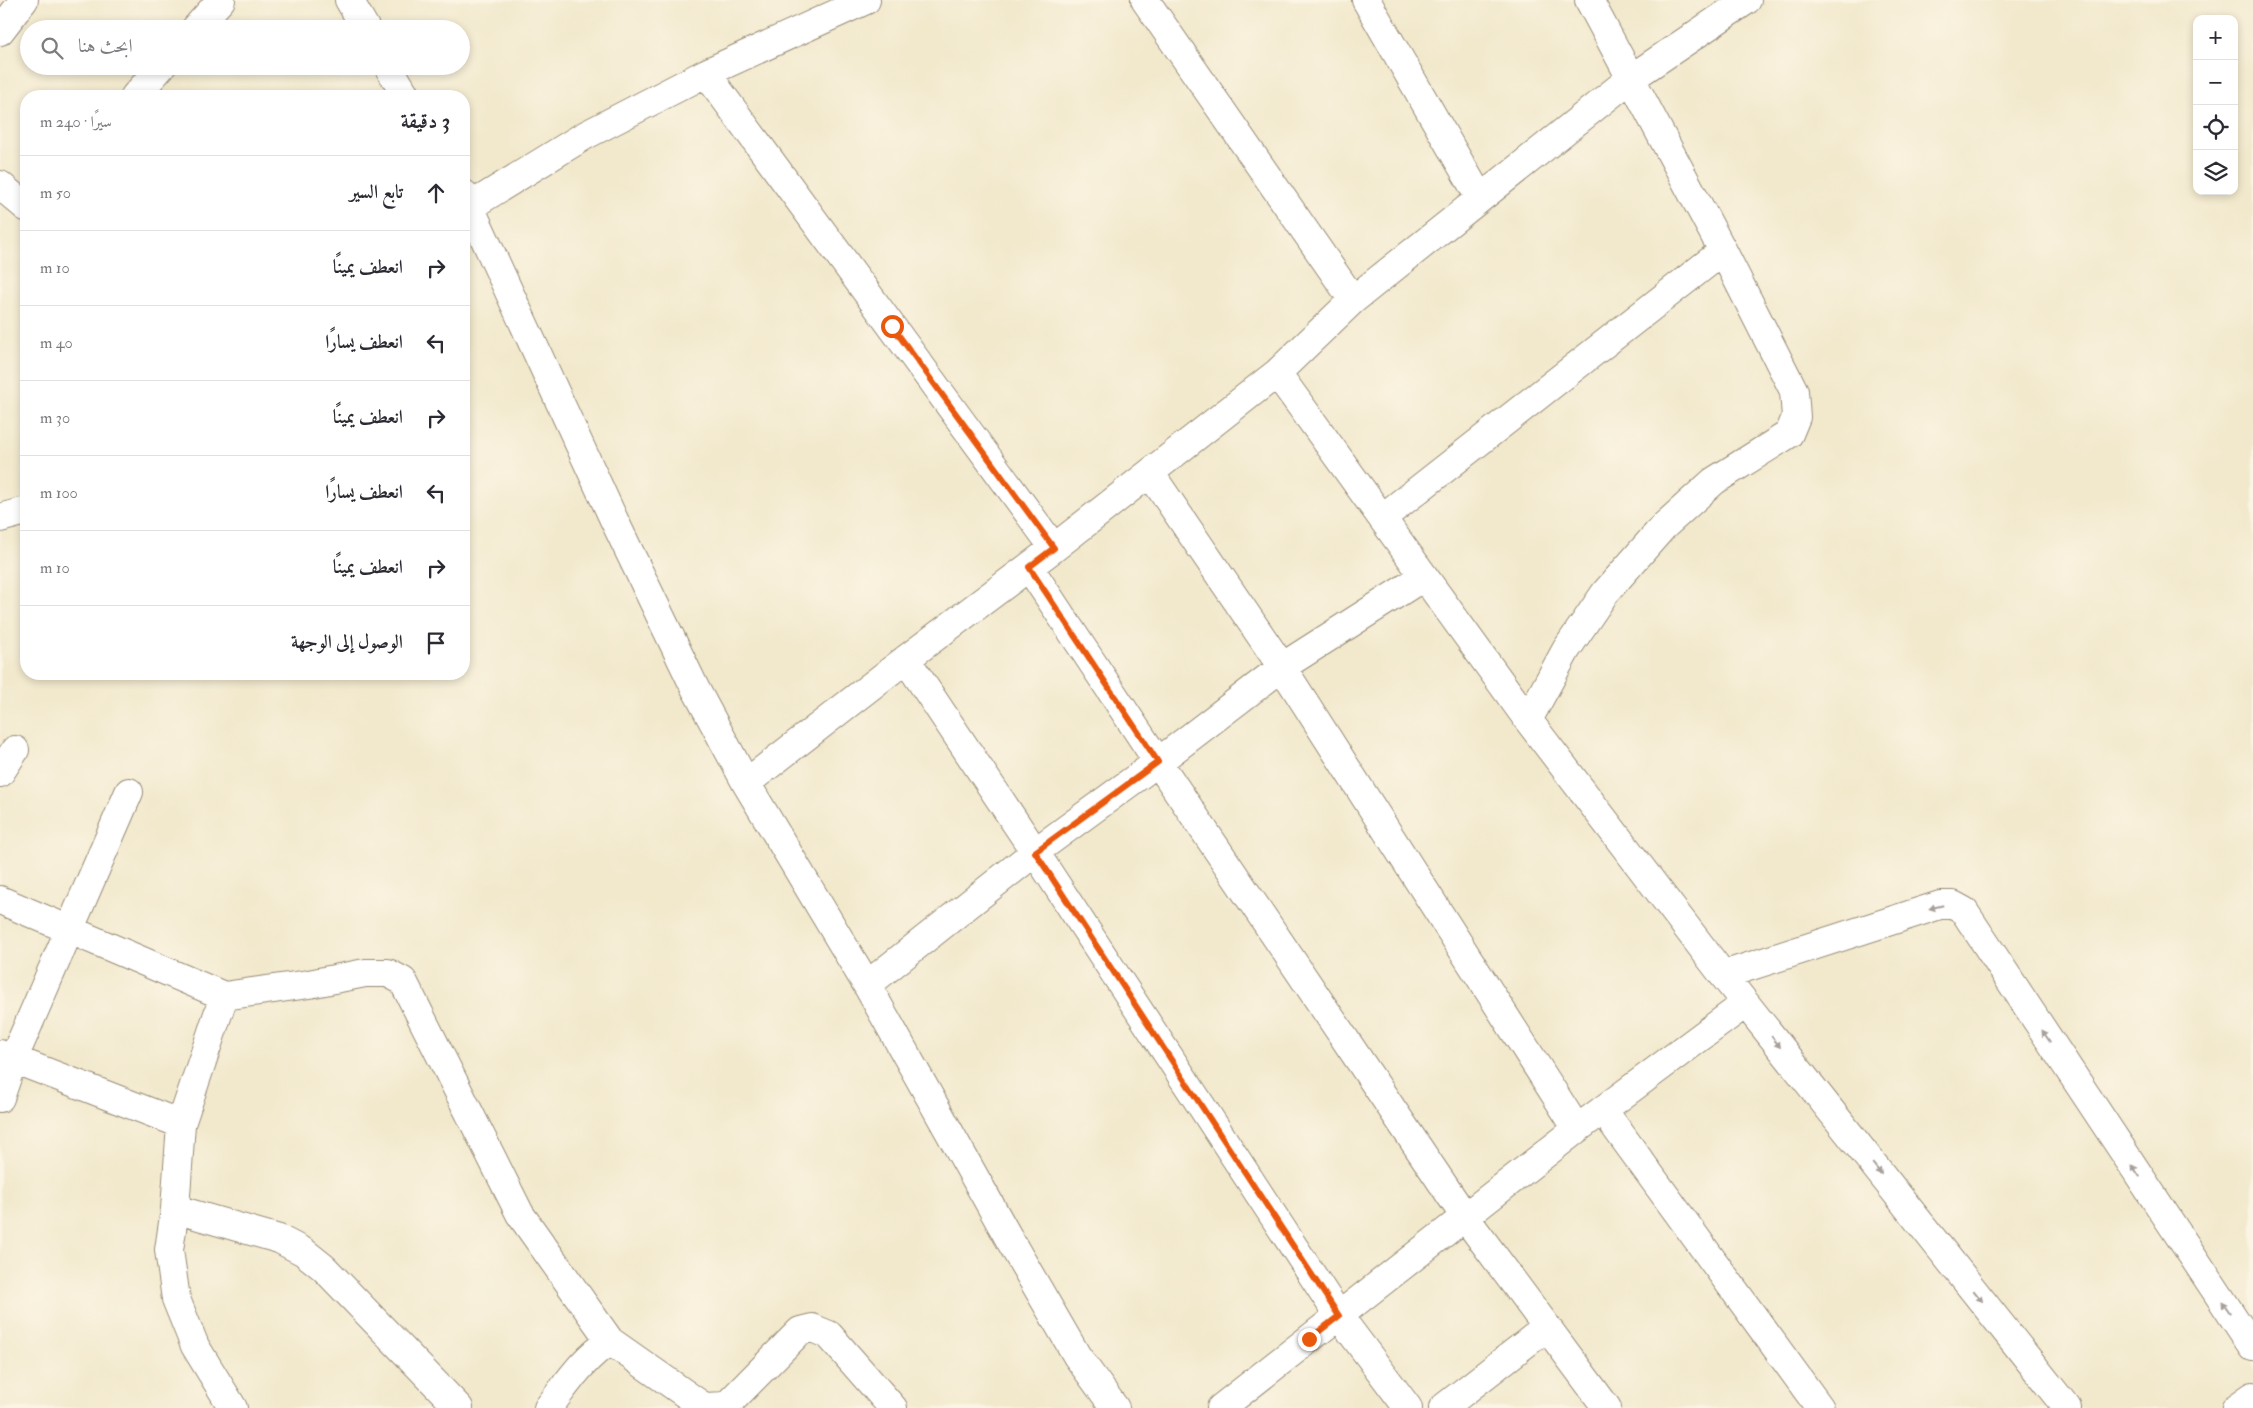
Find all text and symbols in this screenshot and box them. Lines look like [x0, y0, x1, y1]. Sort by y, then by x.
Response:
map controls [2193, 15, 2238, 195]
button: + [2193, 15, 2238, 60]
search box [20, 20, 470, 75]
icon: search [38, 34, 66, 62]
text: ابحث هنا [78, 34, 133, 58]
button: − [2193, 60, 2238, 105]
button: locate [2193, 105, 2238, 150]
text: 3 دقيقة [401, 108, 450, 135]
text: سيرًا · 240 m [40, 112, 112, 132]
button: layers [2193, 150, 2238, 195]
icon: ahead [422, 179, 450, 207]
text: تابع السير [349, 180, 403, 204]
text: 50 m [40, 183, 71, 203]
icon: right [422, 254, 450, 282]
text: انعطف يمينًا [333, 255, 403, 279]
text: 10 m [40, 258, 70, 278]
route start [881, 315, 904, 338]
icon: left [422, 329, 450, 357]
text: انعطف يسارًا [325, 330, 403, 354]
text: 40 m [40, 333, 73, 353]
icon: right [422, 404, 450, 432]
text: انعطف يمينًا [333, 405, 403, 429]
text: 30 m [40, 408, 70, 428]
icon: left [422, 479, 450, 507]
text: انعطف يسارًا [325, 480, 403, 504]
text: 100 m [40, 483, 78, 503]
icon: right [422, 554, 450, 582]
text: انعطف يمينًا [333, 555, 403, 579]
text: 10 m [40, 558, 70, 578]
icon: arrive [422, 629, 450, 657]
text: الوصول إلى الوجهة [291, 630, 403, 654]
one-way arrow [1928, 903, 1943, 911]
one-way arrow [2042, 1029, 2051, 1043]
one-way arrow [1770, 1035, 1781, 1048]
one-way arrow [1871, 1162, 1882, 1175]
one-way arrow [2131, 1165, 2141, 1178]
one-way arrow [1972, 1289, 1983, 1302]
one-way arrow [2221, 1300, 2231, 1313]
route end [1298, 1328, 1321, 1351]

